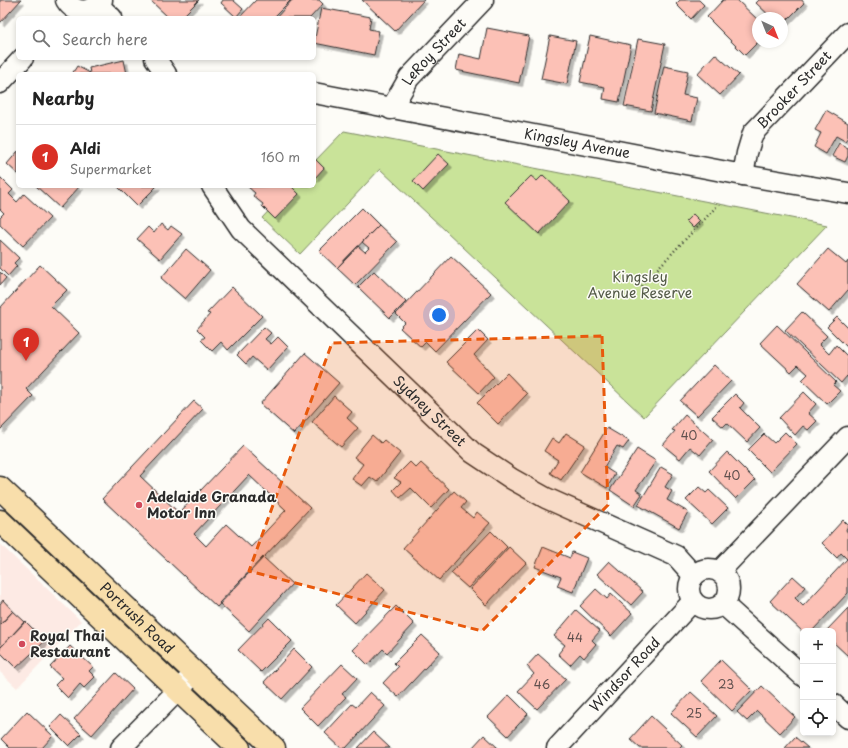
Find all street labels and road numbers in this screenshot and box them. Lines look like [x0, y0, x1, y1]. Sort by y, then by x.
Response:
street label: LeRoy Street [396, 13, 471, 89]
street label: Brooker Street [751, 45, 836, 133]
street label: Kingsley Avenue [523, 122, 632, 163]
street label: Sydney Street [389, 370, 472, 451]
street label: Portrush Road [96, 577, 179, 658]
street label: Windsor Road [584, 632, 665, 716]

